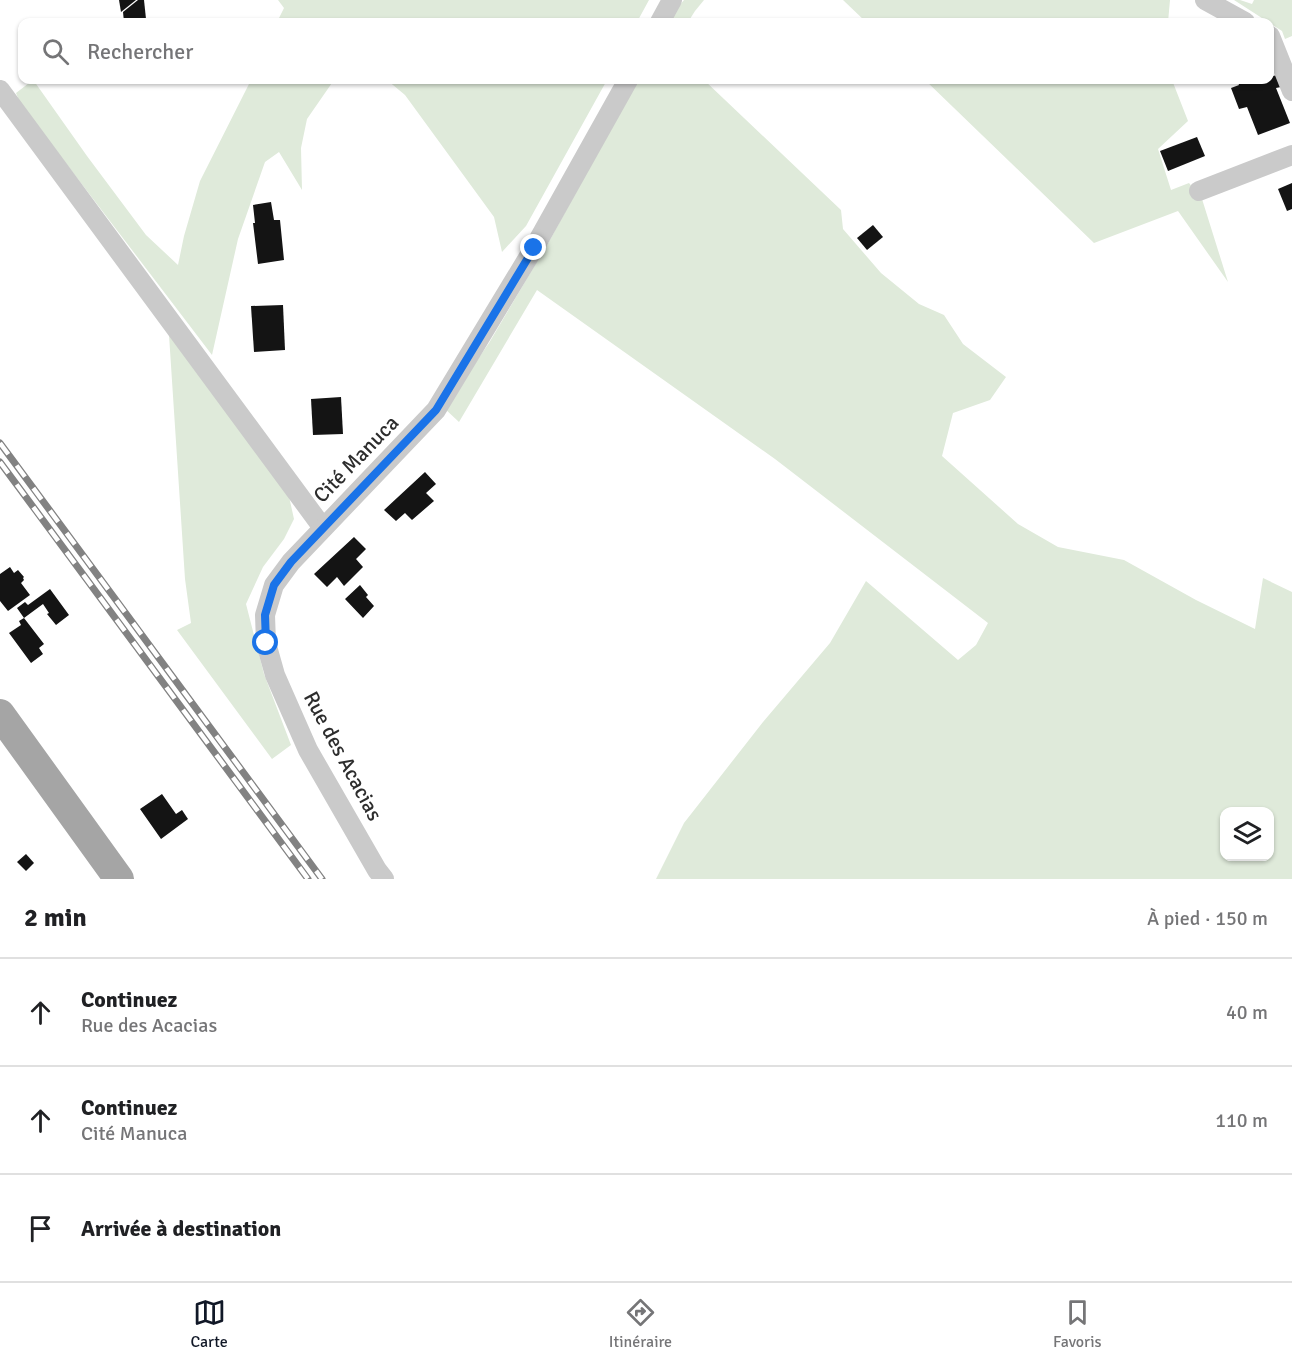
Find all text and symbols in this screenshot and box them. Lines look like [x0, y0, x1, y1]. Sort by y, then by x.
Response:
search box [18, 18, 1274, 84]
icon: search [39, 35, 72, 68]
text: Rechercher [87, 38, 193, 65]
route end [520, 234, 546, 260]
street label: Cité Manuca [308, 410, 404, 508]
route start [252, 629, 278, 655]
street label: Rue des Acacias [298, 687, 388, 825]
map controls [1220, 807, 1274, 861]
button: layers [1220, 807, 1274, 861]
text: 2 min [24, 902, 87, 934]
text: À pied · 150 m [1147, 906, 1268, 931]
text: Continuez [81, 986, 177, 1013]
icon: ahead [24, 996, 57, 1029]
text: 40 m [1226, 1000, 1268, 1025]
text: Rue des Acacias [81, 1013, 217, 1038]
text: Continuez [81, 1094, 177, 1121]
icon: ahead [24, 1104, 57, 1137]
text: 110 m [1215, 1108, 1268, 1133]
text: Cité Manuca [81, 1121, 187, 1146]
icon: arrive [24, 1212, 57, 1245]
text: Arrivée à destination [81, 1215, 281, 1242]
tab: Carte [190, 1296, 228, 1352]
tab: Itinéraire [609, 1296, 672, 1352]
tab: Favoris [1053, 1296, 1102, 1352]

